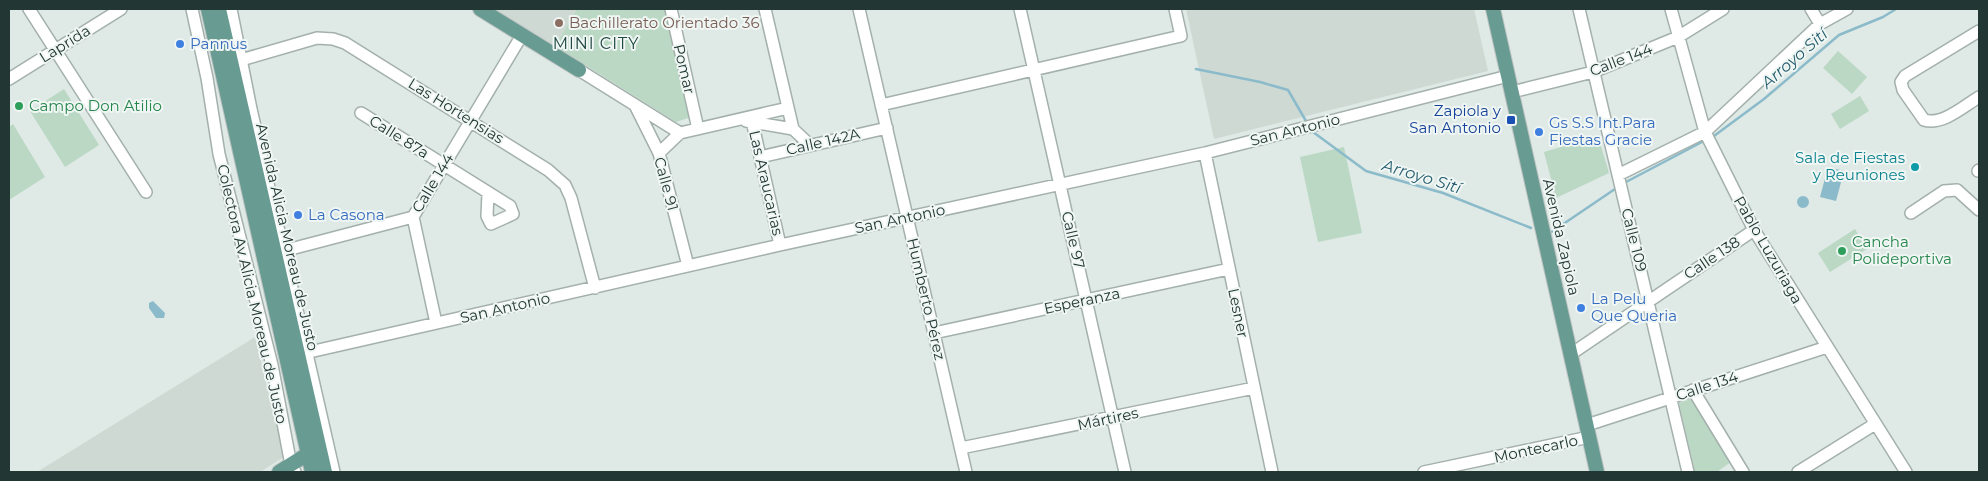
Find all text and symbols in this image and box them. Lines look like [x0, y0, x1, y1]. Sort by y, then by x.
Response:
place label: Bachillerato Orientado 36 [569, 13, 760, 32]
marker: Bachillerato Orientado 36 [553, 17, 565, 29]
street label: Laprida [36, 20, 94, 67]
water label: Arroyo Sití [1757, 23, 1833, 93]
place label: Pannus [190, 34, 247, 53]
district label: MINI CITY [553, 34, 639, 53]
marker: Pannus [174, 38, 186, 50]
street label: Calle 144 [1587, 39, 1655, 80]
street label: Pomar [670, 42, 699, 96]
street label: Las Hortensias [405, 74, 508, 148]
place label: Campo Don Atilio [29, 96, 162, 115]
marker: Campo Don Atilio [13, 100, 25, 112]
place label: Zapiola y San Antonio [1409, 101, 1502, 137]
street label: San Antonio [1248, 109, 1342, 150]
street label: Calle 87a [366, 111, 433, 162]
place label: Gs S.S Int.Para Fiestas Gracie [1549, 113, 1656, 149]
marker: Zapiola y San Antonio [1505, 114, 1517, 126]
street label: Avenida Alicia Moreau de Justo [252, 121, 323, 353]
street label: Calle 142A [784, 124, 862, 159]
marker: Gs S.S Int.Para Fiestas Gracie [1533, 126, 1545, 138]
street label: Las Araucarias [745, 128, 788, 237]
place label: Sala de Fiestas y Reuniones [1795, 148, 1905, 184]
street label: Calle 144 [408, 150, 458, 216]
street label: Calle 91 [650, 155, 683, 213]
water label: Arroyo Sití [1379, 155, 1466, 198]
marker: Sala de Fiestas y Reuniones [1909, 161, 1921, 173]
street label: Colectora Av Alicia Moreau de Justo [213, 162, 292, 425]
street label: Avenida Zapiola [1539, 176, 1584, 297]
street label: Pablo Luzuriaga [1730, 192, 1807, 307]
street label: San Antonio [853, 200, 947, 237]
place label: La Casona [308, 205, 385, 224]
street label: Calle 109 [1617, 206, 1652, 274]
marker: La Casona [292, 209, 304, 221]
street label: Calle 97 [1058, 209, 1089, 271]
street label: Calle 138 [1680, 232, 1744, 283]
place label: Cancha Polideportiva [1852, 232, 1952, 268]
street label: Humberto Pérez [903, 236, 950, 362]
marker: Cancha Polideportiva [1836, 245, 1848, 257]
street label: Esperanza [1042, 283, 1122, 318]
street label: Lesner [1224, 286, 1253, 339]
street label: San Antonio [458, 288, 552, 327]
place label: La Pelu Que Queria [1591, 289, 1677, 325]
marker: La Pelu Que Queria [1575, 302, 1587, 314]
street label: Calle 134 [1673, 367, 1740, 404]
street label: Mártires [1076, 403, 1140, 434]
street label: Montecarlo [1492, 430, 1580, 467]

